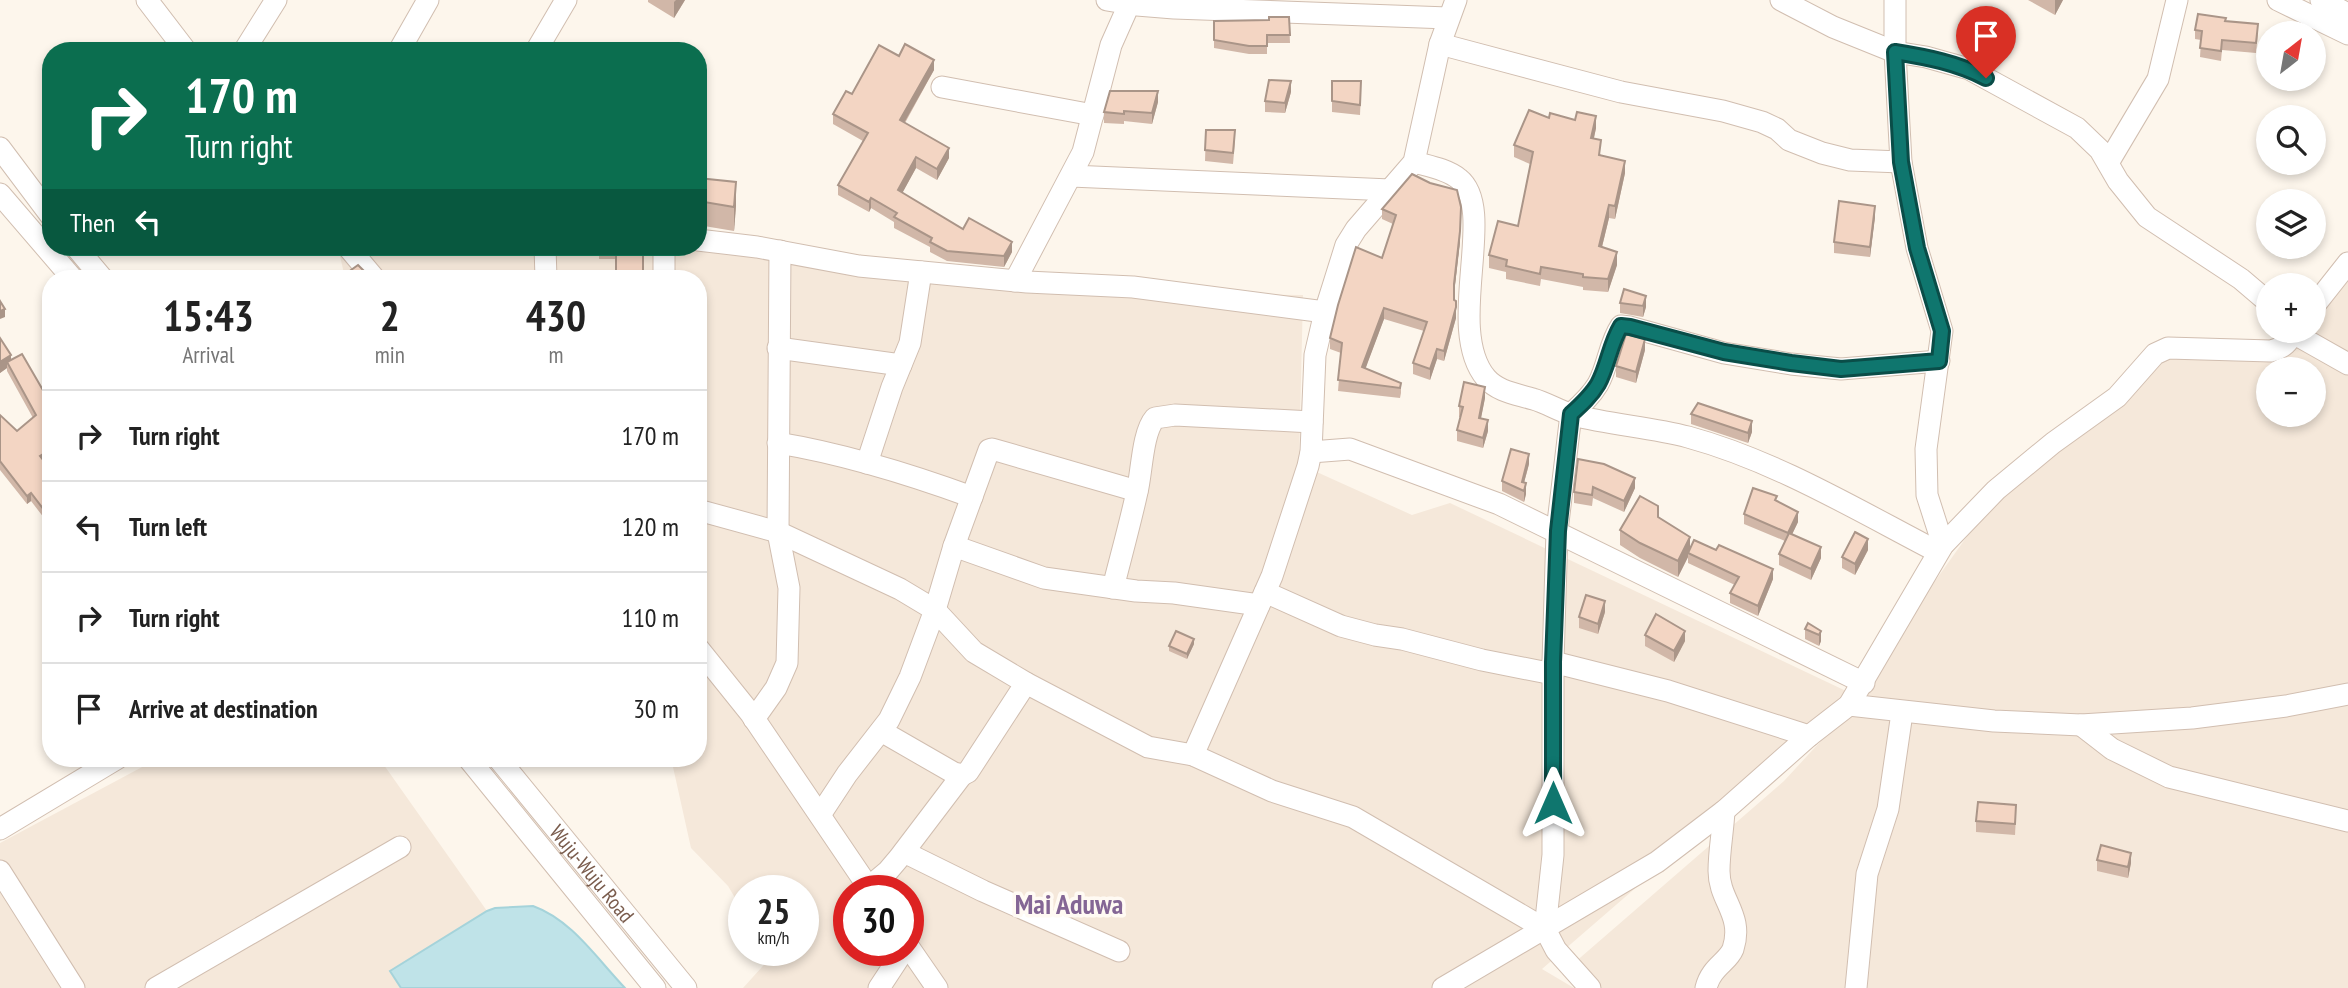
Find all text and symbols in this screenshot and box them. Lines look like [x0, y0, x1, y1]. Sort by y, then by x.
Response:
pin [1956, 6, 2016, 78]
icon: arrive [1967, 17, 2005, 55]
north arrow [2256, 21, 2326, 91]
map controls [2256, 21, 2326, 427]
text: 170 m [185, 63, 298, 127]
icon: right [70, 70, 161, 161]
button: search [2256, 105, 2326, 175]
text: Turn right [185, 125, 293, 167]
button: layers [2256, 189, 2326, 259]
icon: left [129, 203, 167, 241]
text: Then [70, 206, 115, 239]
button: + [2256, 273, 2326, 343]
text: 15:43 [163, 288, 254, 343]
text: 2 [380, 288, 400, 343]
text: 430 [526, 288, 586, 343]
text: Arrival [182, 340, 234, 369]
text: min [375, 340, 405, 369]
text: m [548, 340, 563, 369]
button: − [2256, 357, 2326, 427]
icon: right [70, 417, 108, 455]
text: Turn right [129, 419, 220, 452]
text: 170 m [621, 419, 679, 452]
icon: left [70, 508, 108, 546]
text: Turn left [129, 510, 207, 543]
text: 120 m [621, 510, 679, 543]
icon: right [70, 599, 108, 637]
text: Turn right [129, 601, 220, 634]
text: 110 m [621, 601, 679, 634]
icon: arrive [70, 690, 108, 728]
text: Arrive at destination [129, 692, 318, 725]
text: 30 m [633, 692, 679, 725]
position arrow [1516, 766, 1590, 840]
street label: Wuju-Wuju Road [544, 819, 640, 928]
speed limit sign: 30 [833, 875, 924, 966]
district label: Mai Aduwa [1015, 885, 1123, 922]
text: 25 [757, 888, 790, 934]
text: km/h [758, 926, 789, 949]

